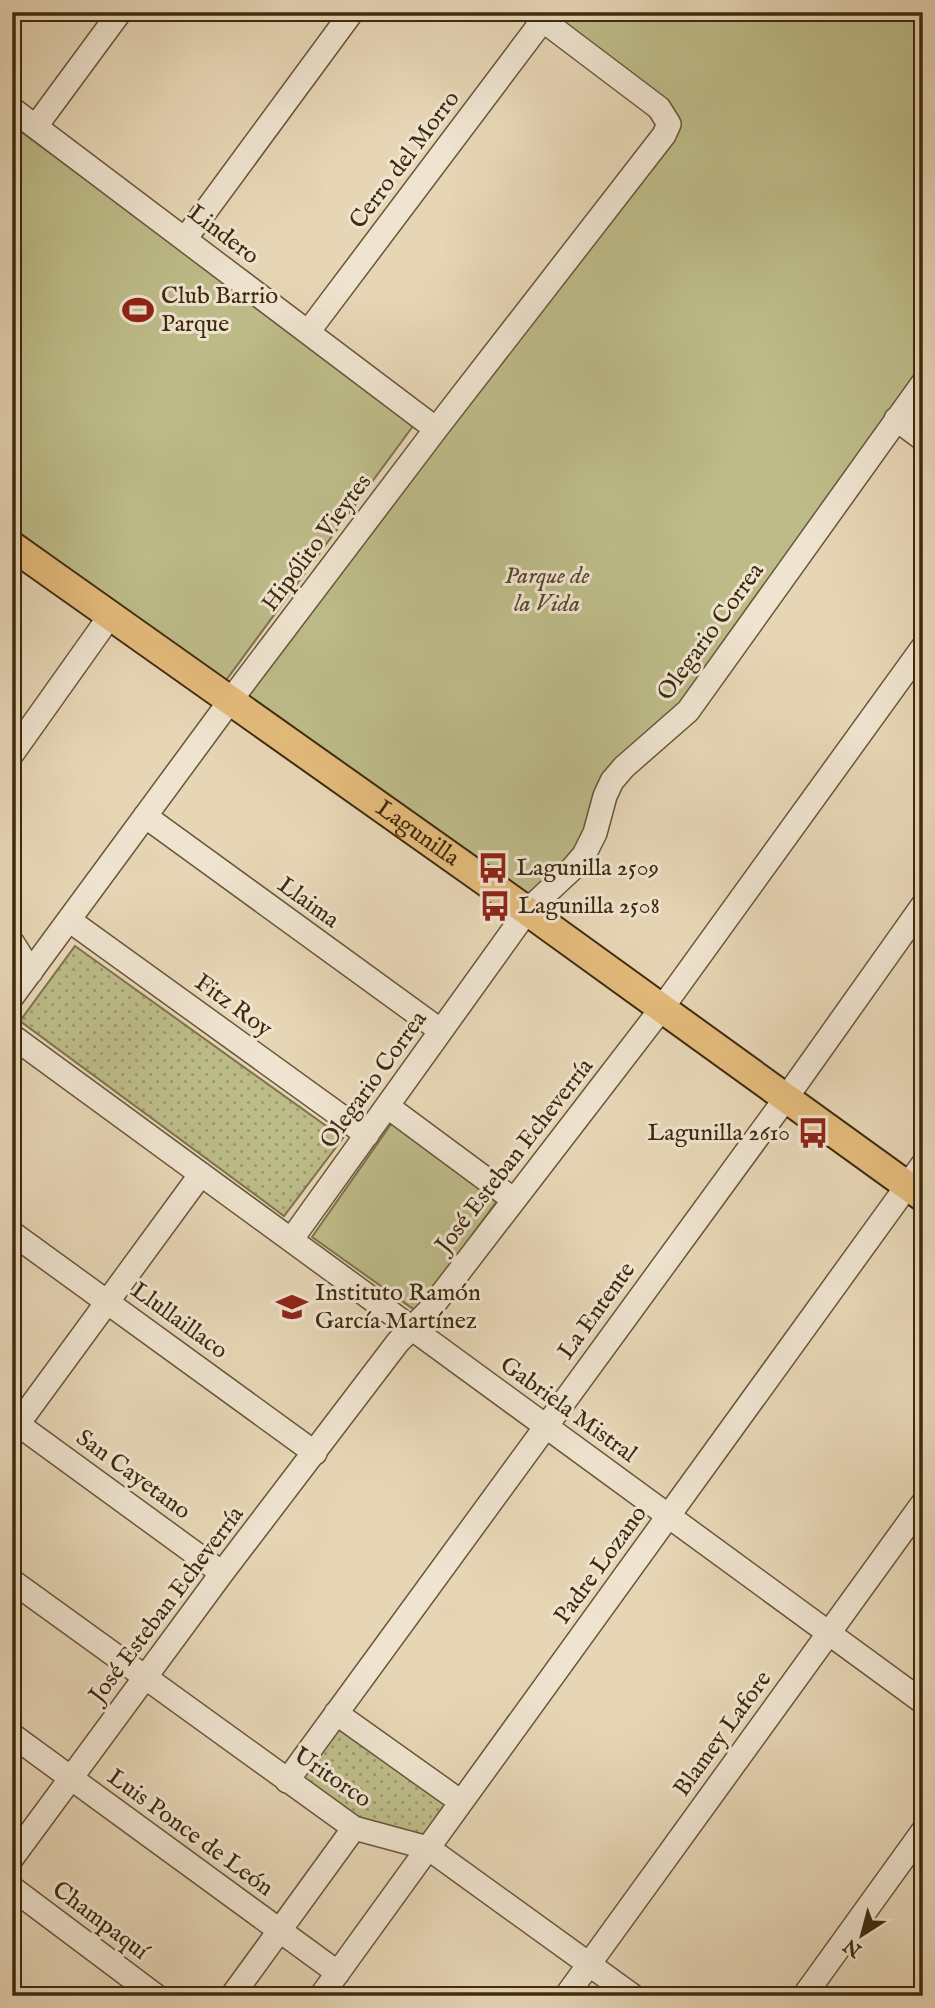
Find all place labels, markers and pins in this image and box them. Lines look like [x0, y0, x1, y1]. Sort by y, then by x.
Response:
place label: Club Barrio Parque [161, 281, 278, 340]
sports icon: Club Barrio Parque [121, 293, 155, 327]
bus stop icon: Lagunilla 2509 [476, 851, 510, 885]
place label: Lagunilla 2509 [516, 853, 659, 884]
bus stop icon: Lagunilla 2508 [478, 889, 512, 923]
place label: Lagunilla 2508 [518, 891, 660, 922]
bus stop icon: Lagunilla 2610 [796, 1116, 830, 1150]
place label: Lagunilla 2610 [647, 1118, 790, 1149]
place label: Instituto Ramón García Martínez [315, 1278, 481, 1337]
school or university icon: Instituto Ramón García Martínez [275, 1290, 309, 1324]

